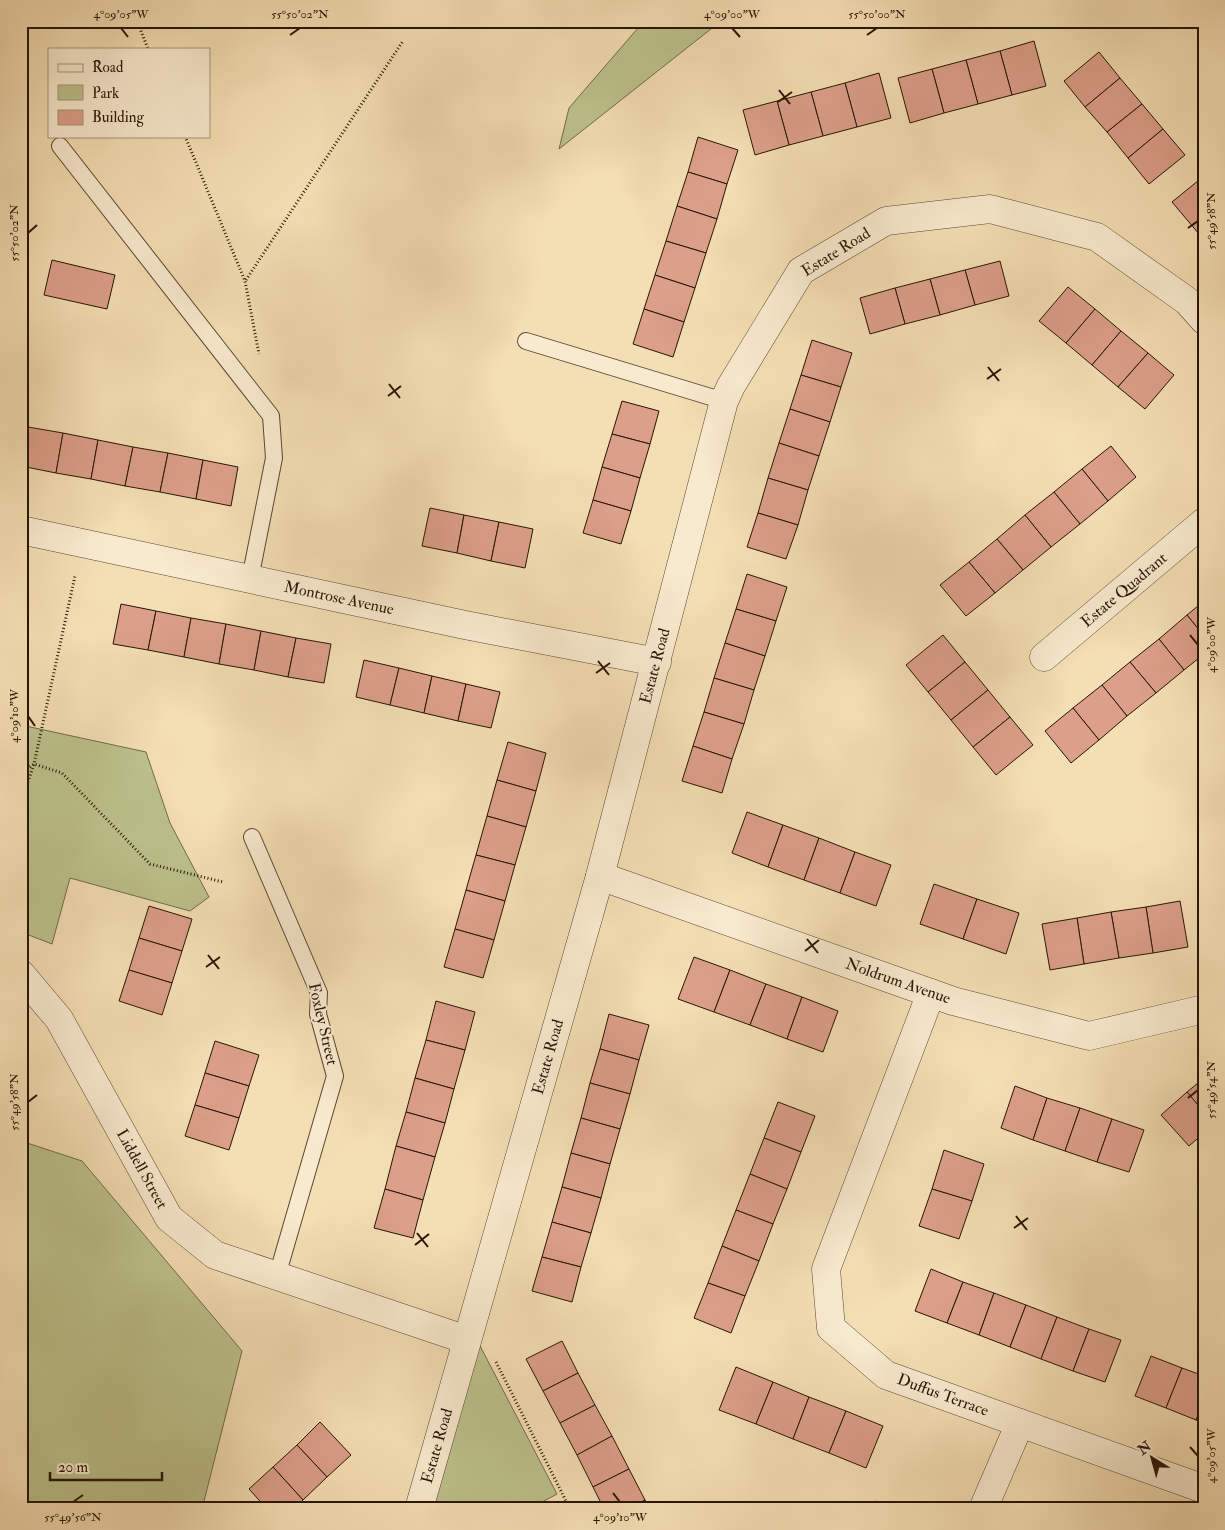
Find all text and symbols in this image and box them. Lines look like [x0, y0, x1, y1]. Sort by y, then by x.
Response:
text: 4°09'05"W [94, 7, 149, 22]
text: 55°50'02"N [271, 7, 329, 22]
text: 4°09'00"W [704, 7, 761, 22]
text: 55°50'00"N [848, 7, 906, 22]
legend [48, 48, 210, 138]
text: Road [92, 58, 124, 77]
text: Park [92, 84, 119, 103]
text: Building [92, 108, 144, 127]
text: 55°49'58"N [1204, 192, 1219, 250]
text: 55°50'02"N [7, 204, 22, 262]
street label: Estate Road [798, 223, 874, 281]
street label: Estate Quadrant [1077, 548, 1171, 632]
street label: Montrose Avenue [282, 577, 396, 619]
text: 4°09'00"W [1204, 616, 1219, 673]
street label: Estate Road [635, 626, 675, 706]
text: 4°09'10"W [7, 688, 22, 743]
street label: Noldrum Avenue [843, 954, 953, 1008]
street label: Foxley Street [304, 981, 342, 1067]
street label: Estate Road [528, 1017, 568, 1097]
text: 55°49'54"N [1204, 1061, 1219, 1119]
text: 55°49'58"N [7, 1073, 22, 1131]
street label: Liddell Street [112, 1126, 172, 1212]
street label: Duffus Terrace [895, 1369, 992, 1421]
street label: Estate Road [417, 1406, 457, 1486]
text: 4°09'05"W [1204, 1428, 1219, 1483]
north arrow [1128, 1432, 1178, 1482]
text: N [1134, 1437, 1155, 1459]
scale bar [50, 1450, 162, 1482]
text: 20 m [58, 1458, 88, 1477]
text: 55°49'56"N [44, 1510, 102, 1525]
text: 4°09'10"W [593, 1510, 648, 1525]

